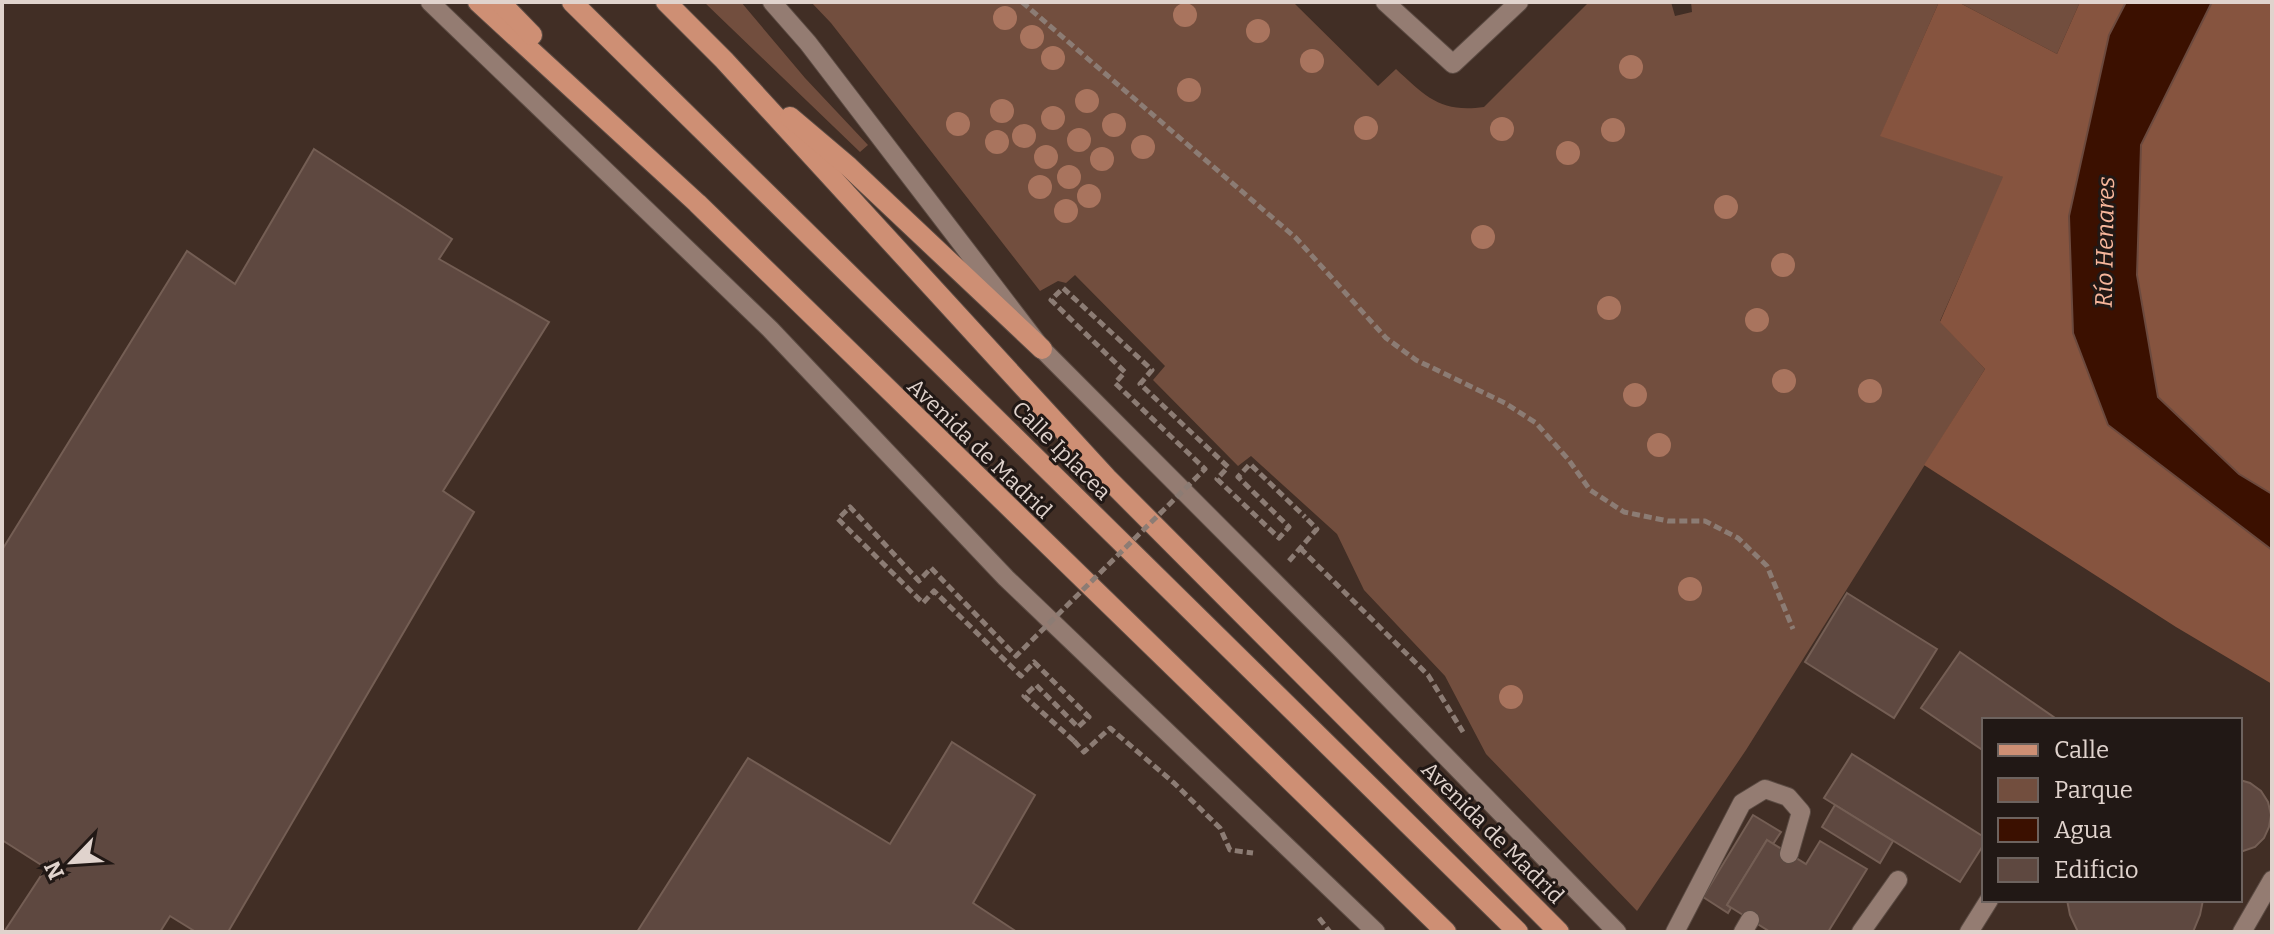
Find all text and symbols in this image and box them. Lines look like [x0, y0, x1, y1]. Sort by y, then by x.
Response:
water label: Río Henares [2090, 176, 2120, 308]
street label: Avenida de Madrid [902, 373, 1057, 524]
street label: Calle Iplacea [1007, 395, 1117, 505]
legend [1982, 718, 2242, 902]
text: Calle [2054, 736, 2109, 764]
street label: Avenida de Madrid [1416, 756, 1569, 909]
text: Parque [2054, 776, 2133, 804]
text: Agua [2054, 816, 2112, 844]
north arrow [32, 822, 112, 902]
text: Edificio [2054, 856, 2139, 884]
text: N [38, 857, 70, 884]

